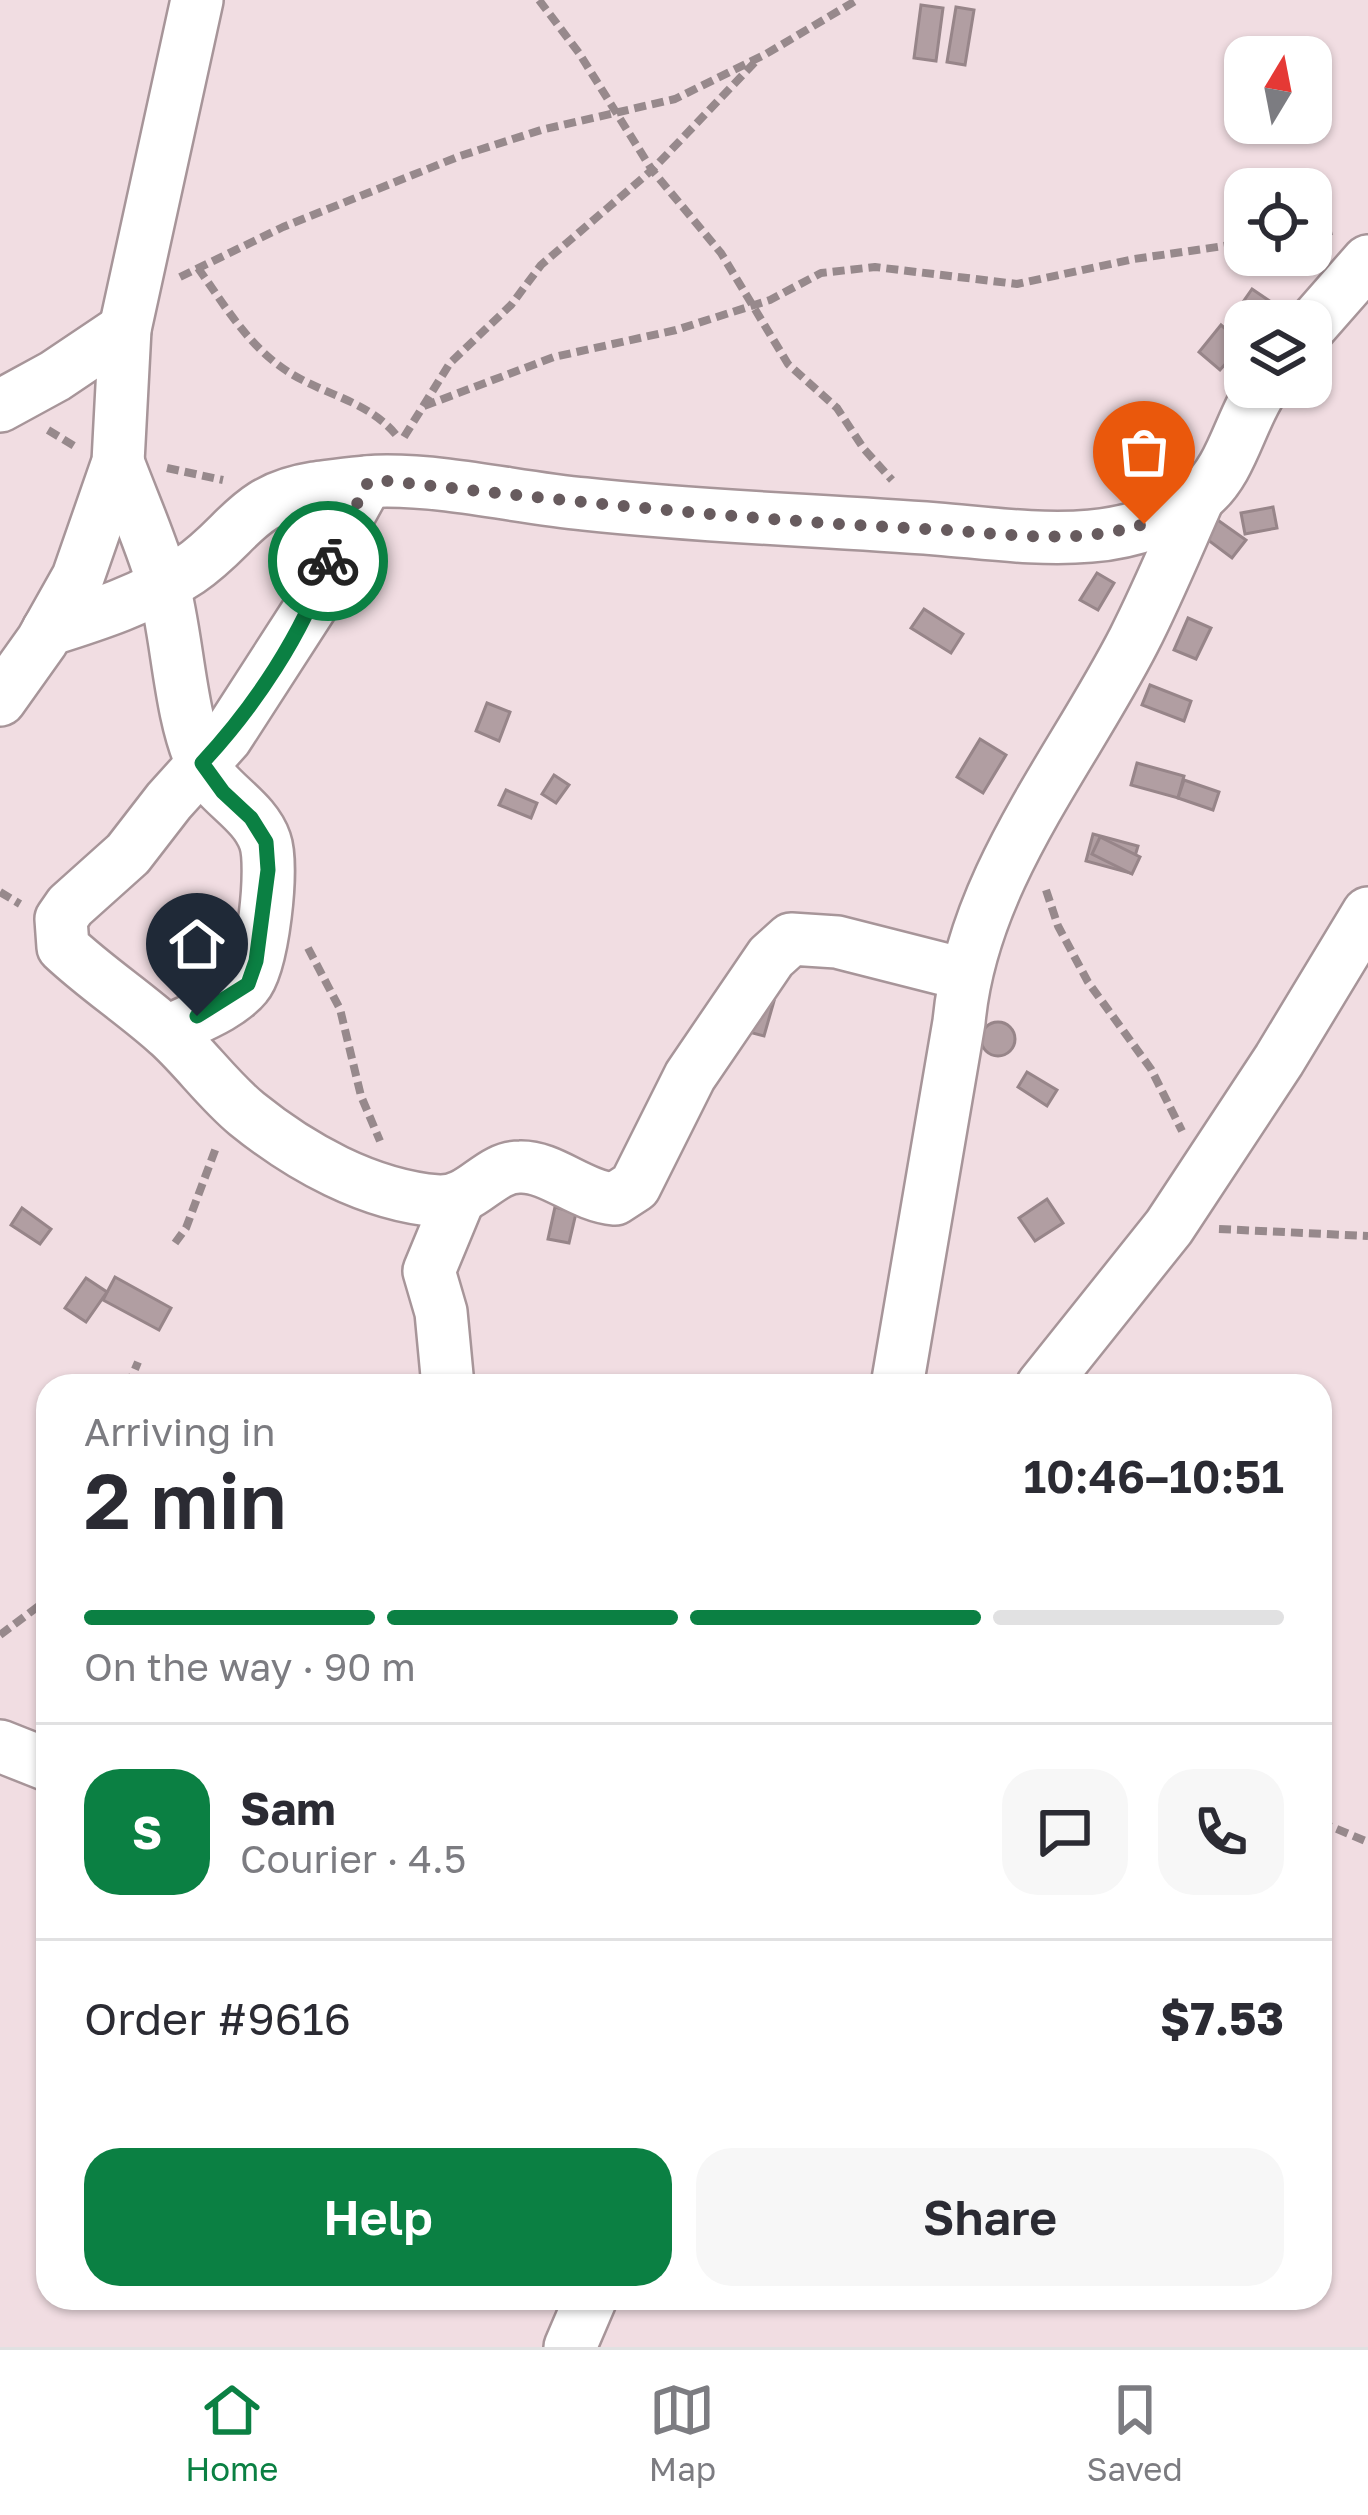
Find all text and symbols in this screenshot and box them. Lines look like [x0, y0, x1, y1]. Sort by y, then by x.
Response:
north arrow [1224, 36, 1332, 144]
map controls [1224, 36, 1332, 408]
button: locate [1224, 168, 1332, 276]
button: layers [1224, 300, 1332, 408]
pin [1093, 401, 1195, 524]
icon: bag [1111, 419, 1177, 485]
courier [268, 501, 388, 621]
icon: bike [295, 528, 361, 594]
pin [146, 893, 248, 1016]
icon: home [164, 911, 230, 977]
text: Arriving in [84, 1408, 275, 1455]
text: 10:46–10:51 [1023, 1449, 1284, 1503]
text: 2 min [84, 1453, 287, 1546]
text: On the way · 90 m [84, 1643, 416, 1690]
button: chat [1002, 1769, 1128, 1895]
button: phone [1158, 1769, 1284, 1895]
text: Sam [240, 1781, 336, 1835]
text: S [132, 1805, 162, 1859]
text: Courier · 4.5 [240, 1835, 466, 1882]
text: Order #9616 [84, 1991, 351, 2045]
text: $7.53 [1160, 1991, 1284, 2045]
button: Help [84, 2148, 672, 2286]
button: Share [696, 2148, 1284, 2286]
tab: Home [185, 2377, 278, 2488]
tab: Map [649, 2377, 716, 2488]
tab: Saved [1086, 2377, 1183, 2488]

